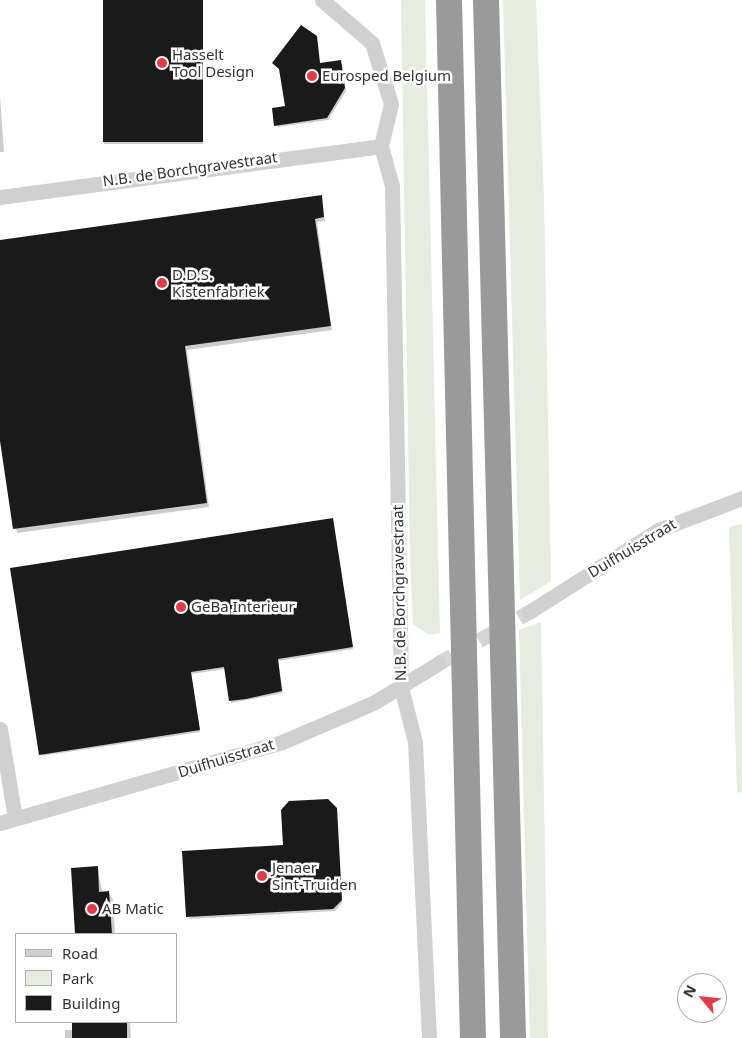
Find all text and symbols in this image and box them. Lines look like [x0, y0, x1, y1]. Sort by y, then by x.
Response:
place label: Hasselt Tool Design [172, 45, 254, 80]
marker: Hasselt Tool Design [156, 57, 168, 69]
place label: Eurosped Belgium [322, 67, 451, 85]
marker: Eurosped Belgium [306, 70, 318, 82]
street label: N.B. de Borchgravestraat [102, 148, 278, 190]
place label: D.D.S. Kistenfabriek [172, 265, 265, 300]
marker: D.D.S. Kistenfabriek [156, 277, 168, 289]
street label: N.B. de Borchgravestraat [388, 505, 410, 681]
street label: Duifhuisstraat [585, 515, 679, 581]
place label: GeBa Interieur [191, 598, 295, 616]
marker: GeBa Interieur [175, 601, 187, 613]
street label: Duifhuisstraat [176, 735, 276, 781]
place label: Jenaer Sint-Truiden [272, 858, 357, 893]
marker: Jenaer Sint-Truiden [256, 870, 268, 882]
place label: AB Matic [102, 900, 164, 918]
marker: AB Matic [86, 903, 98, 915]
legend [15, 933, 178, 1023]
text: Road [62, 943, 98, 963]
text: Park [62, 968, 94, 988]
north arrow [677, 973, 727, 1023]
text: N [678, 982, 700, 1001]
text: Building [62, 993, 120, 1013]

